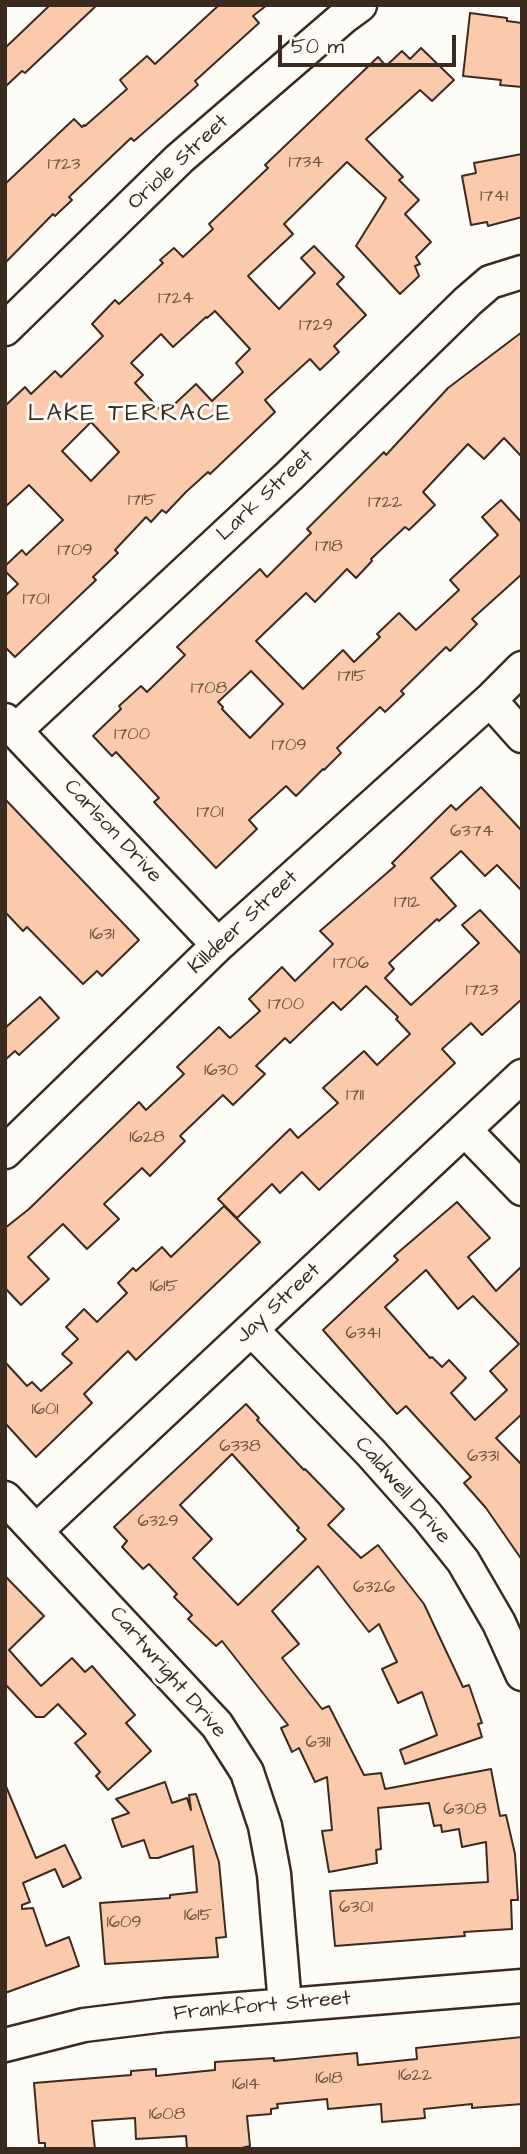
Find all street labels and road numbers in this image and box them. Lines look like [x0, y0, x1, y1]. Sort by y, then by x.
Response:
street label: Oriole Street [123, 110, 235, 216]
street label: Lark Street [212, 445, 320, 547]
street label: Carlson Drive [58, 775, 166, 889]
street label: Killdeer Street [184, 866, 304, 980]
street label: Jay Street [231, 1258, 327, 1350]
street label: Caldwell Drive [349, 1432, 455, 1550]
street label: Cartwright Drive [103, 1602, 231, 1744]
street label: Frankfort Street [172, 1987, 352, 2027]

